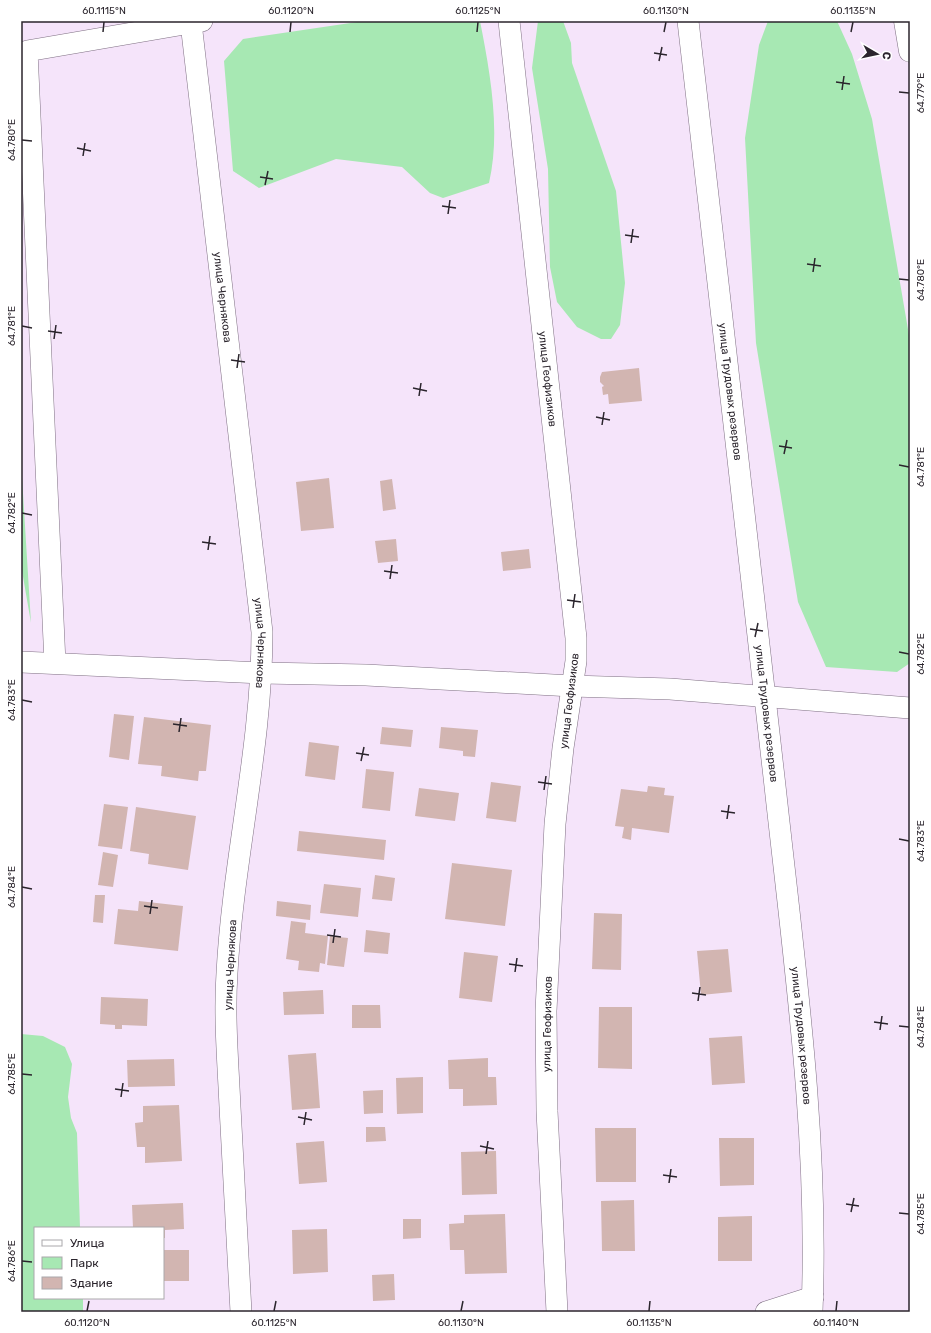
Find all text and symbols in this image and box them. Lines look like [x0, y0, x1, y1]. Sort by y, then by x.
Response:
text: 60.1115°N [82, 5, 126, 17]
text: 60.1120°N [268, 5, 314, 17]
text: 60.1125°N [455, 5, 501, 17]
text: 60.1130°N [643, 5, 689, 17]
text: 60.1135°N [830, 5, 876, 17]
north arrow [857, 34, 897, 74]
text: С [879, 51, 893, 61]
text: 64.779°E [915, 73, 927, 113]
text: 64.780°E [6, 119, 18, 161]
street label: улица Чернякова [211, 251, 234, 343]
text: 64.780°E [915, 259, 927, 301]
text: 64.781°E [6, 306, 18, 346]
street label: улица Трудовых резервов [716, 322, 744, 461]
street label: улица Геофизиков [536, 330, 559, 428]
text: 64.781°E [915, 447, 927, 487]
text: 64.782°E [6, 492, 18, 534]
street label: улица Чернякова [251, 597, 268, 689]
text: 64.782°E [915, 633, 927, 675]
street label: улица Трудовых резервов [752, 644, 781, 783]
street label: улица Геофизиков [557, 653, 582, 750]
text: 64.783°E [6, 679, 18, 721]
text: 64.783°E [915, 820, 927, 862]
text: 64.784°E [6, 866, 18, 908]
street label: улица Чернякова [222, 919, 239, 1011]
street label: улица Трудовых резервов [788, 966, 814, 1105]
street label: улица Геофизиков [540, 976, 555, 1072]
text: 64.784°E [915, 1006, 927, 1048]
text: 64.785°E [6, 1053, 18, 1095]
text: 64.785°E [915, 1193, 927, 1235]
legend [34, 1227, 164, 1299]
text: Улица [70, 1236, 104, 1250]
text: 64.786°E [6, 1240, 18, 1282]
text: Парк [70, 1256, 99, 1270]
text: Здание [70, 1276, 113, 1290]
text: 60.1120°N [64, 1317, 110, 1329]
text: 60.1125°N [251, 1317, 297, 1329]
text: 60.1130°N [438, 1317, 484, 1329]
text: 60.1135°N [626, 1317, 672, 1329]
text: 60.1140°N [813, 1317, 859, 1329]

